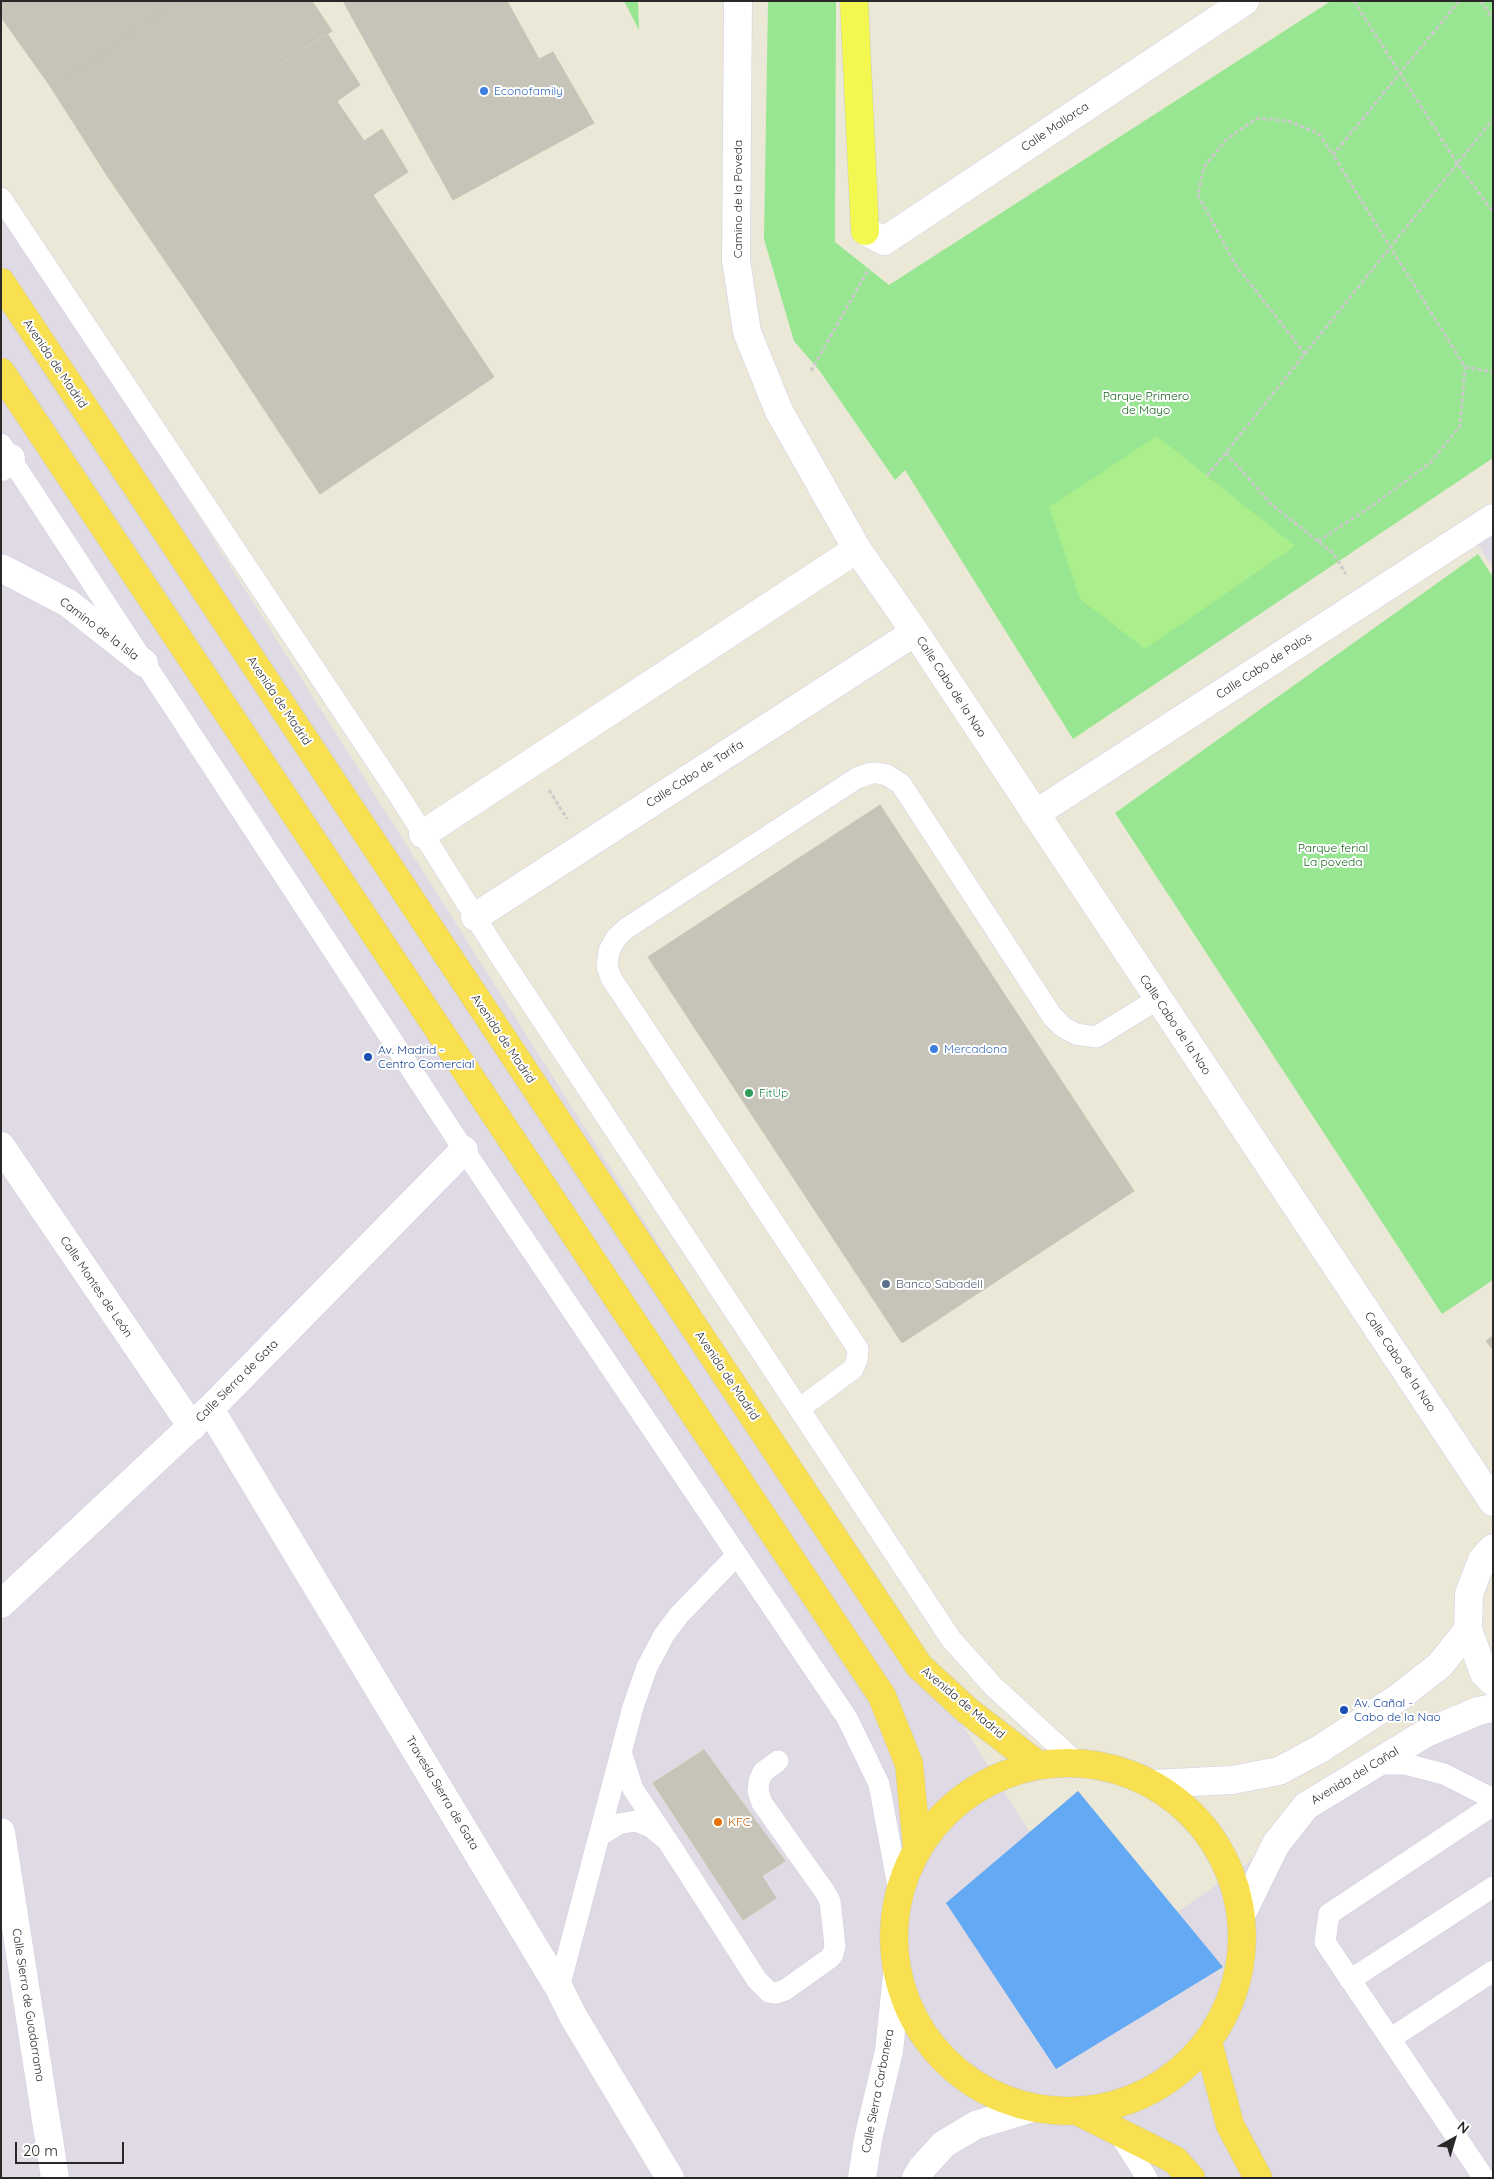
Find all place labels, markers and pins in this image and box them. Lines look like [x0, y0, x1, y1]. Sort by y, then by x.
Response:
place label: Econofamily [494, 84, 563, 98]
marker: Econofamily [478, 85, 490, 97]
place label: Mercadona [944, 1042, 1007, 1056]
place label: Av. Madrid - Centro Comercial [378, 1043, 474, 1071]
marker: Mercadona [928, 1043, 940, 1055]
marker: Av. Madrid - Centro Comercial [362, 1051, 374, 1063]
place label: FitUp [759, 1086, 788, 1100]
marker: FitUp [743, 1087, 755, 1099]
place label: Banco Sabadell [896, 1277, 983, 1291]
marker: Banco Sabadell [880, 1278, 892, 1290]
place label: Av. Cañal - Cabo de la Nao [1354, 1696, 1441, 1724]
marker: Av. Cañal - Cabo de la Nao [1338, 1704, 1350, 1716]
place label: KFC [728, 1815, 751, 1829]
marker: KFC [712, 1816, 724, 1828]

